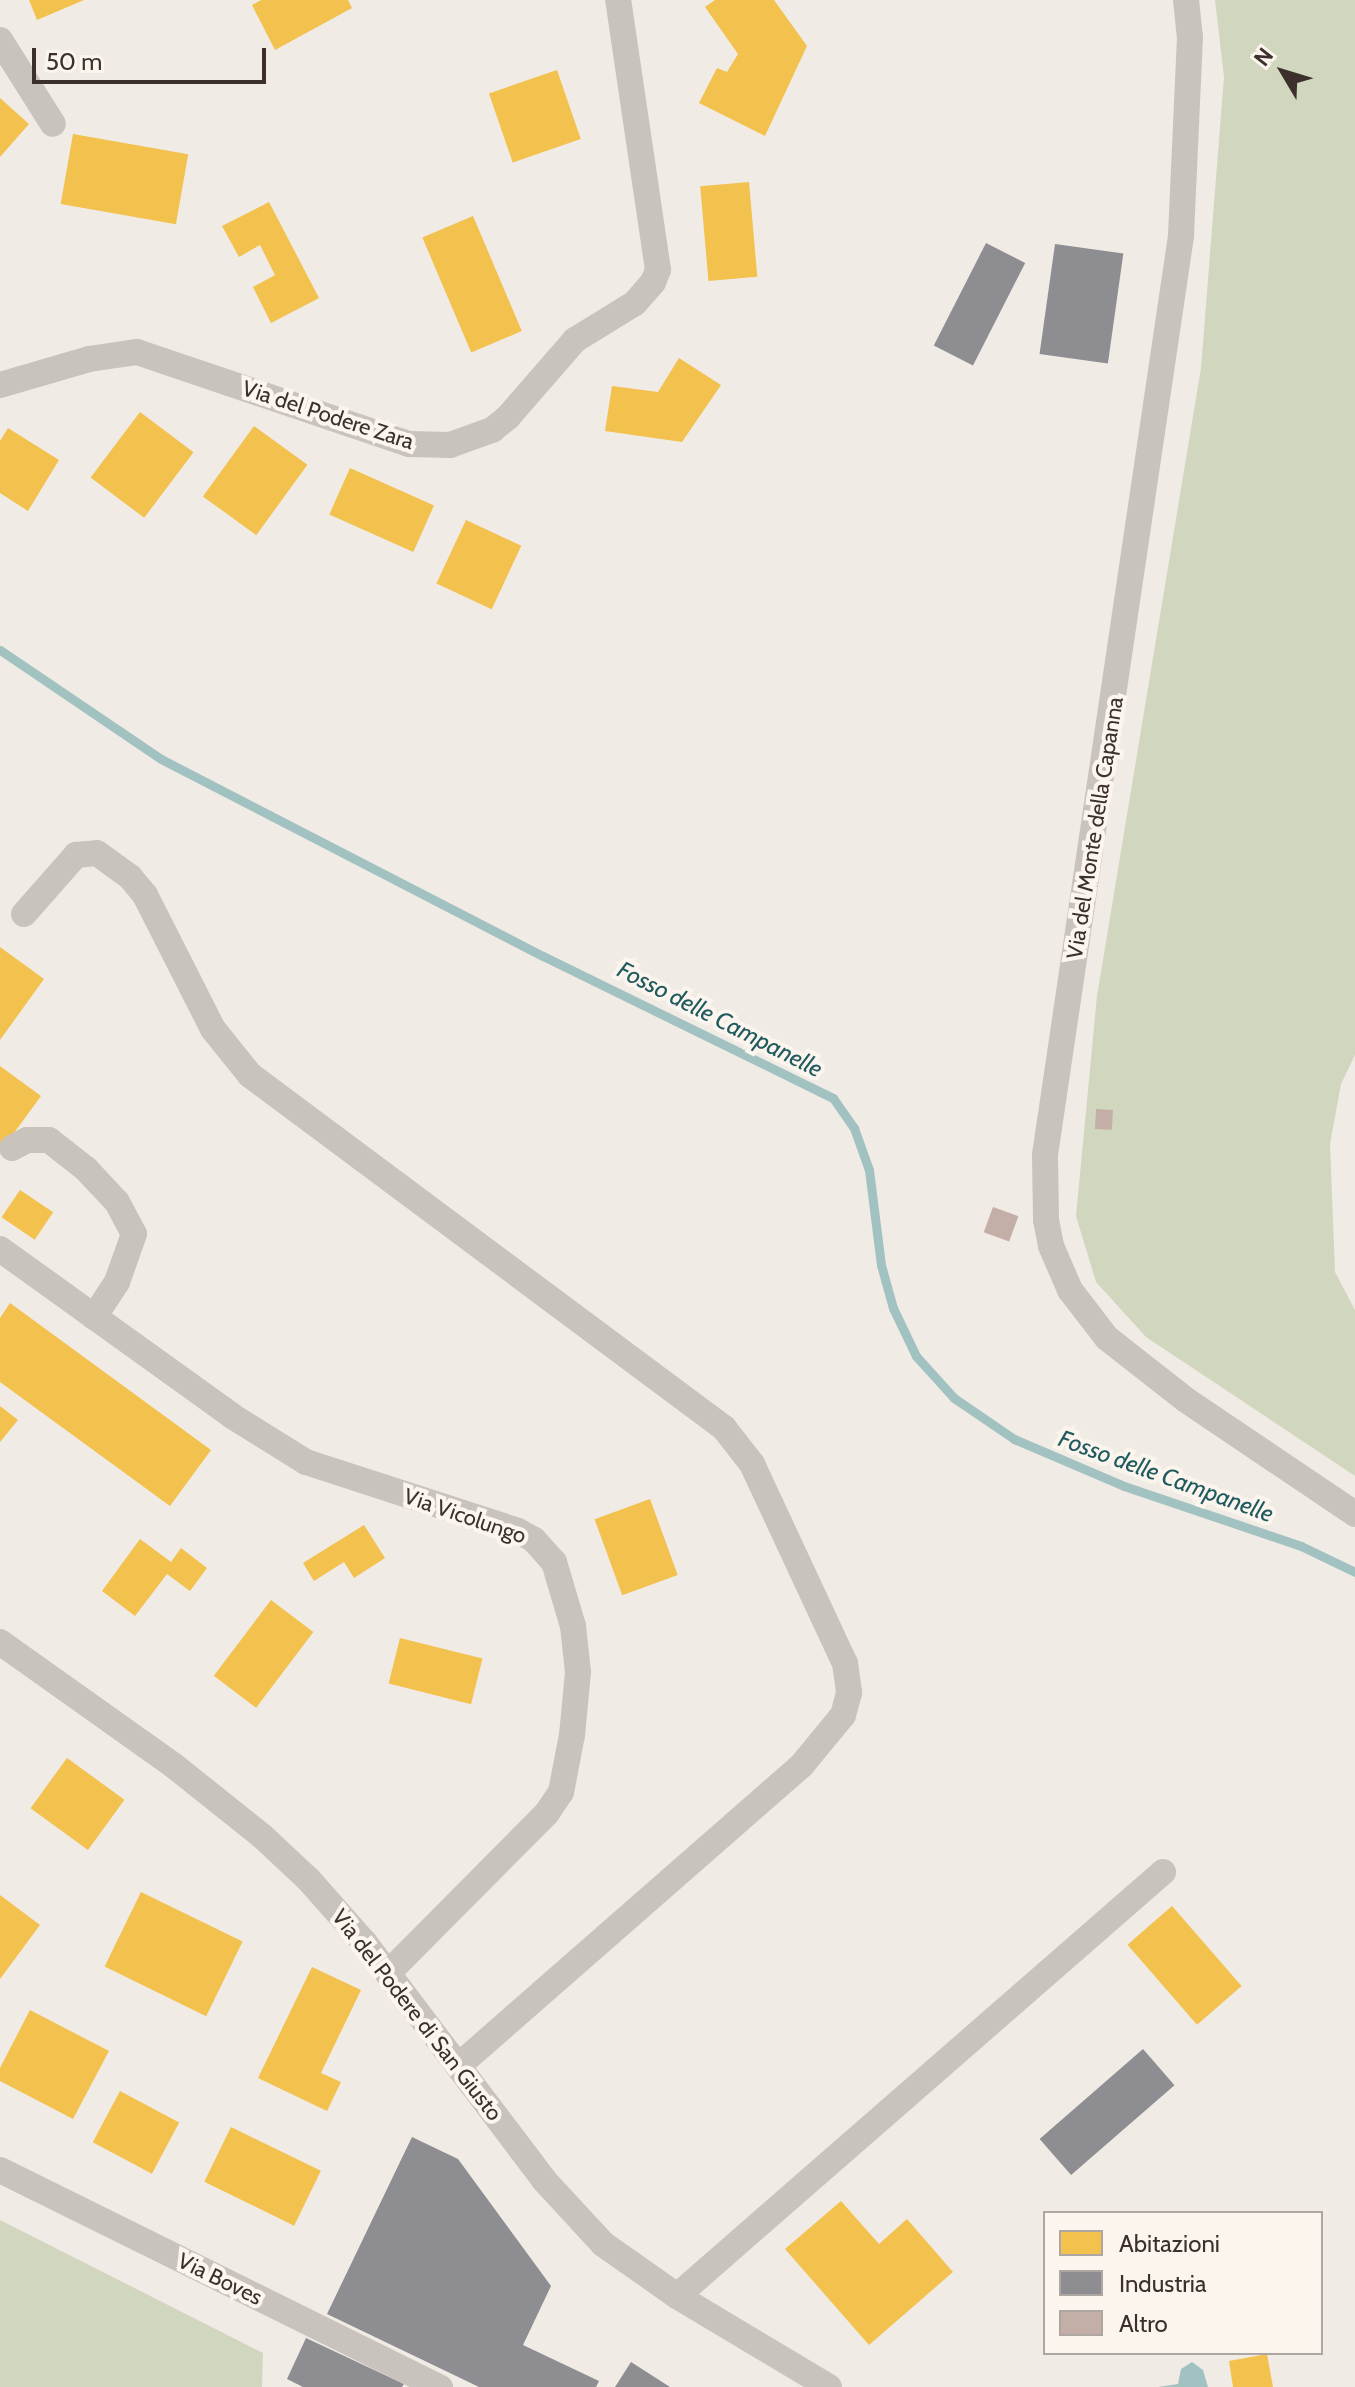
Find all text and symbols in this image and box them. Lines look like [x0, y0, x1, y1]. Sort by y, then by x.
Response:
scale bar [36, 32, 270, 82]
north arrow [1243, 32, 1323, 112]
text: N [1248, 42, 1279, 71]
text: 50 m [46, 47, 102, 76]
street label: Via del Podere Zara [239, 375, 417, 455]
street label: Via del Monte della Capanna [1061, 695, 1129, 961]
water label: Fosso delle Campanelle [613, 955, 827, 1083]
water label: Fosso delle Campanelle [1055, 1424, 1277, 1528]
street label: Via Vicolungo [400, 1483, 530, 1549]
street label: Via del Podere di San Giusto [326, 1904, 508, 2126]
legend [1043, 2211, 1323, 2355]
text: Abitazioni [1119, 2229, 1220, 2258]
street label: Via Boves [173, 2247, 267, 2311]
text: Industria [1119, 2269, 1206, 2298]
text: Altro [1119, 2309, 1168, 2338]

